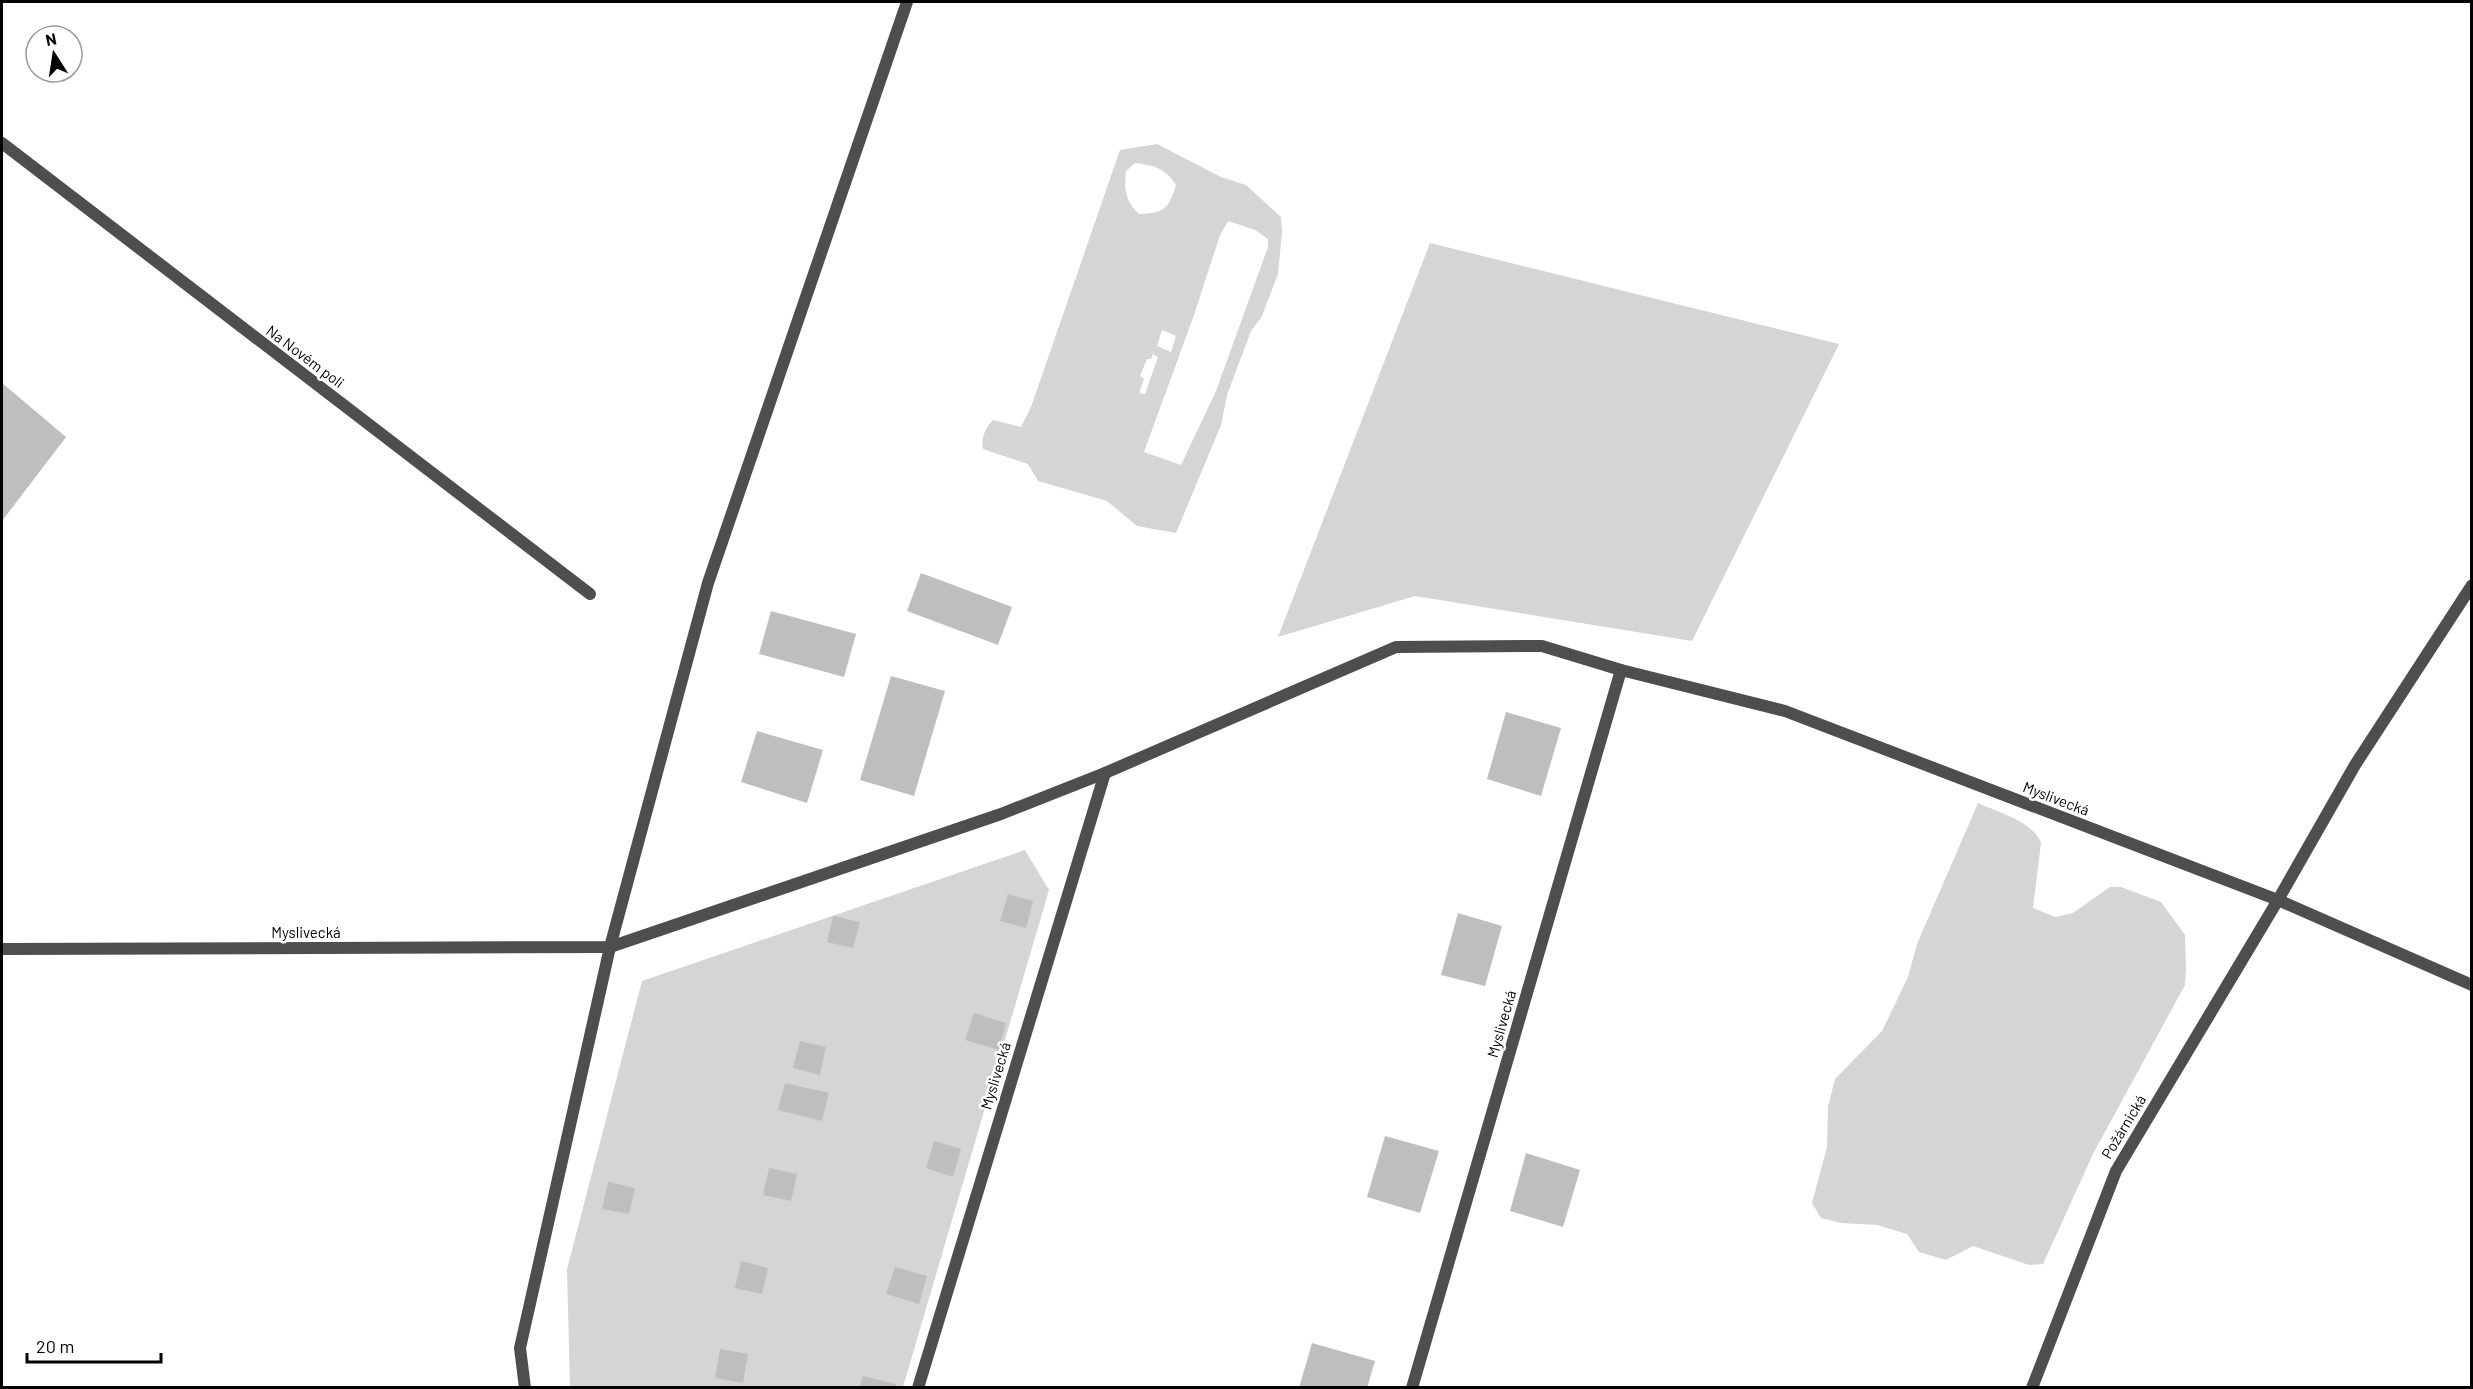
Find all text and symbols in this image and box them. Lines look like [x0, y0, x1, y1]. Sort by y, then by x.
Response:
north arrow [24, 24, 84, 84]
text: N [44, 28, 58, 49]
street label: Na Novém poli [263, 321, 348, 391]
street label: Myslivecká [2021, 777, 2092, 819]
street label: Myslivecká [271, 923, 341, 941]
street label: Myslivecká [1483, 988, 1519, 1060]
street label: Myslivecká [976, 1040, 1014, 1112]
street label: Požárnická [2097, 1091, 2149, 1162]
scale bar [27, 1326, 160, 1364]
text: 20 m [36, 1335, 74, 1357]

